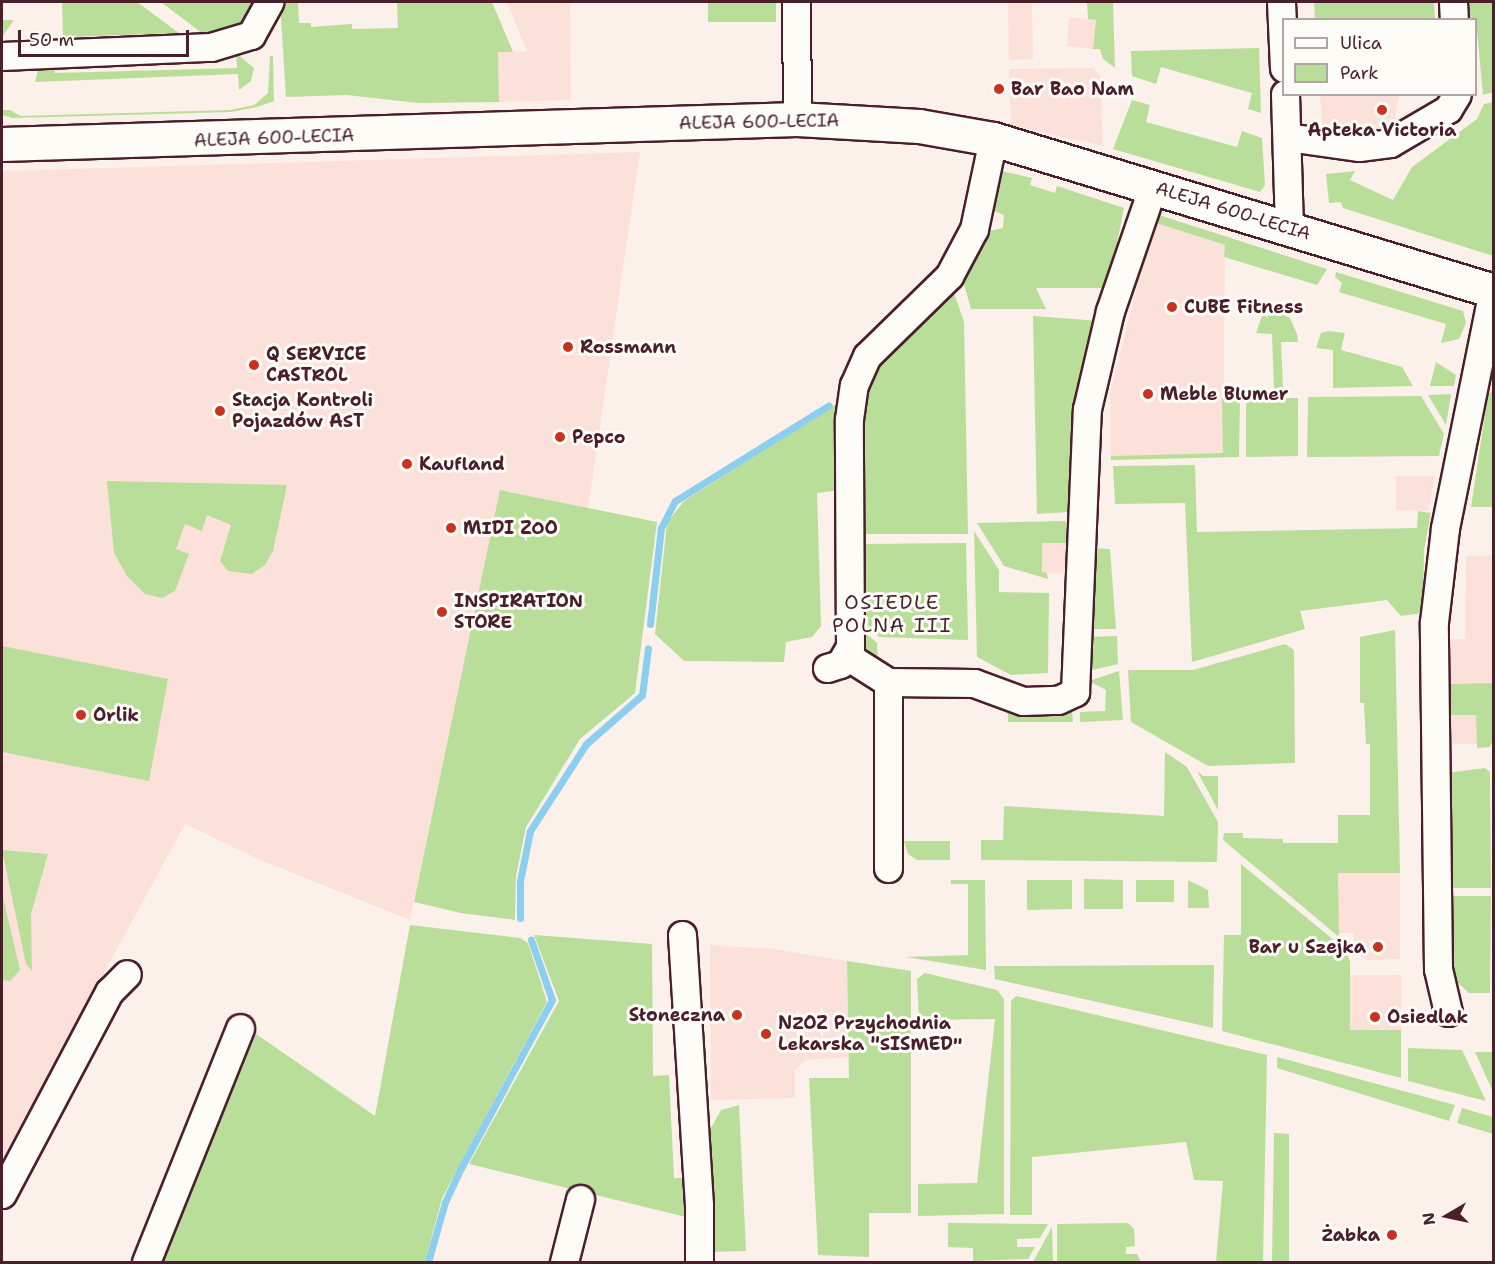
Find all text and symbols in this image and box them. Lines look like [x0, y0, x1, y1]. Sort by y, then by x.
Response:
scale bar [21, 18, 192, 56]
legend [1282, 18, 1477, 96]
text: 50 m [29, 28, 74, 52]
text: Ulica [1340, 31, 1382, 55]
text: Park [1340, 61, 1379, 85]
place label: Bar Bao Nam [1011, 78, 1134, 100]
marker: Bar Bao Nam [992, 82, 1006, 96]
marker: Apteka Victoria [1375, 103, 1389, 117]
street label: ALEJA 600-LECIA [678, 110, 840, 134]
place label: Apteka Victoria [1308, 119, 1456, 141]
street label: ALEJA 600-LECIA [193, 124, 355, 152]
street label: ALEJA 600-LECIA [1153, 177, 1313, 245]
place label: CUBE Fitness [1184, 296, 1303, 318]
marker: CUBE Fitness [1165, 300, 1179, 314]
place label: Rossmann [580, 336, 676, 358]
marker: Rossmann [561, 340, 575, 354]
place label: Q SERVICE CASTROL [266, 344, 366, 386]
marker: Q SERVICE CASTROL [247, 358, 261, 372]
place label: Meble Blumer [1160, 383, 1289, 405]
marker: Meble Blumer [1141, 387, 1155, 401]
place label: Stacja Kontroli Pojazdów AST [232, 390, 373, 432]
marker: Stacja Kontroli Pojazdów AST [213, 404, 227, 418]
place label: Pepco [572, 426, 626, 448]
marker: Pepco [553, 430, 567, 444]
place label: Kaufland [419, 453, 505, 475]
marker: Kaufland [400, 457, 414, 471]
place label: MIDI ZOO [463, 517, 558, 539]
marker: MIDI ZOO [444, 521, 458, 535]
district label: OSIEDLE POLNA III [832, 590, 952, 637]
place label: INSPIRATION STORE [454, 591, 583, 634]
marker: INSPIRATION STORE [435, 605, 449, 619]
place label: Orlik [93, 704, 139, 726]
marker: Orlik [74, 708, 88, 722]
place label: Bar u Szejka [1249, 936, 1366, 958]
marker: Bar u Szejka [1371, 940, 1385, 954]
place label: Słoneczna [629, 1004, 725, 1026]
place label: Osiedlak [1387, 1006, 1468, 1028]
marker: Słoneczna [730, 1008, 744, 1022]
marker: Osiedlak [1368, 1010, 1382, 1024]
place label: NZOZ Przychodnia Lekarska "SISMED" [778, 1013, 962, 1056]
marker: NZOZ Przychodnia Lekarska "SISMED" [759, 1027, 773, 1041]
north arrow [1417, 1186, 1477, 1246]
text: N [1417, 1211, 1440, 1227]
place label: Żabka [1321, 1224, 1380, 1246]
marker: Żabka [1385, 1228, 1399, 1242]

